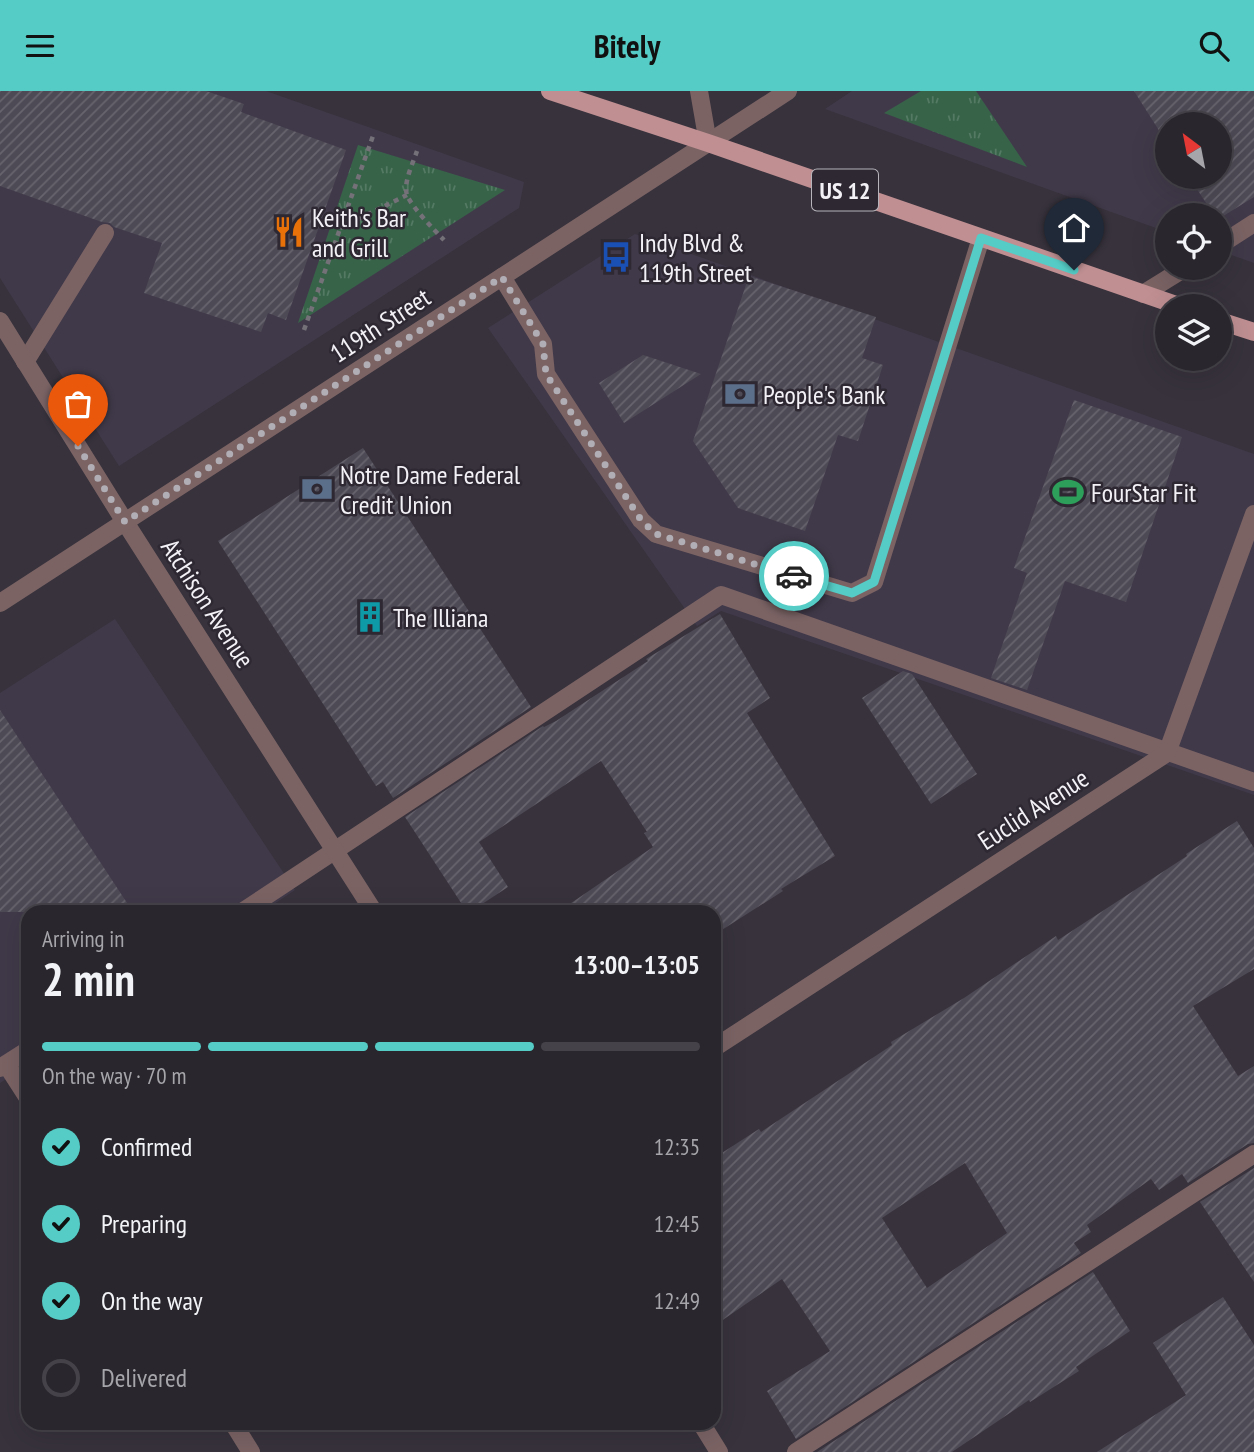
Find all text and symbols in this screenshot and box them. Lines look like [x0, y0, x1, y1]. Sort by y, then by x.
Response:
text: Bitely [594, 25, 660, 67]
icon: menu [21, 27, 59, 65]
icon: search [1195, 27, 1233, 65]
north arrow [1155, 112, 1232, 189]
map controls [1155, 112, 1232, 371]
road number: US 12 [812, 169, 878, 210]
pin [1044, 198, 1104, 270]
place label: Keith's Bar and Grill [312, 201, 406, 264]
button: locate [1155, 203, 1232, 280]
icon: home [1055, 209, 1093, 247]
restaurant icon: Keith's Bar and Grill [272, 215, 306, 249]
place label: Indy Blvd & 119th Street [639, 226, 752, 289]
bus stop icon: Indy Blvd & 119th Street [599, 240, 633, 274]
street label: 119th Street [324, 280, 436, 370]
button: layers [1155, 294, 1232, 371]
pin [48, 374, 108, 446]
bank icon: People's Bank [723, 377, 757, 411]
place label: People's Bank [763, 378, 885, 411]
icon: bag [59, 385, 97, 423]
place label: Notre Dame Federal Credit Union [340, 458, 520, 521]
bank icon: Notre Dame Federal Credit Union [300, 472, 334, 506]
sports icon: FourStar Fit [1051, 475, 1085, 509]
place label: FourStar Fit [1091, 476, 1196, 509]
street label: Atchison Avenue [154, 532, 262, 674]
courier [759, 541, 829, 611]
icon: car [775, 557, 813, 595]
building icon: The Illiana [353, 600, 387, 634]
place label: The Illiana [393, 601, 488, 634]
street label: Euclid Avenue [972, 761, 1094, 857]
text: Arriving in [42, 924, 124, 953]
text: 13:00–13:05 [573, 948, 700, 981]
text: 2 min [42, 949, 135, 1009]
text: On the way · 70 m [42, 1061, 186, 1090]
icon: check [42, 1128, 80, 1166]
text: Confirmed [101, 1130, 192, 1163]
text: 12:35 [654, 1132, 700, 1161]
icon: check [42, 1205, 80, 1243]
text: Preparing [101, 1207, 187, 1240]
text: 12:45 [654, 1209, 700, 1238]
icon: check [42, 1282, 80, 1320]
text: On the way [101, 1284, 203, 1317]
text: 12:49 [654, 1286, 700, 1315]
text: Delivered [101, 1361, 187, 1394]

